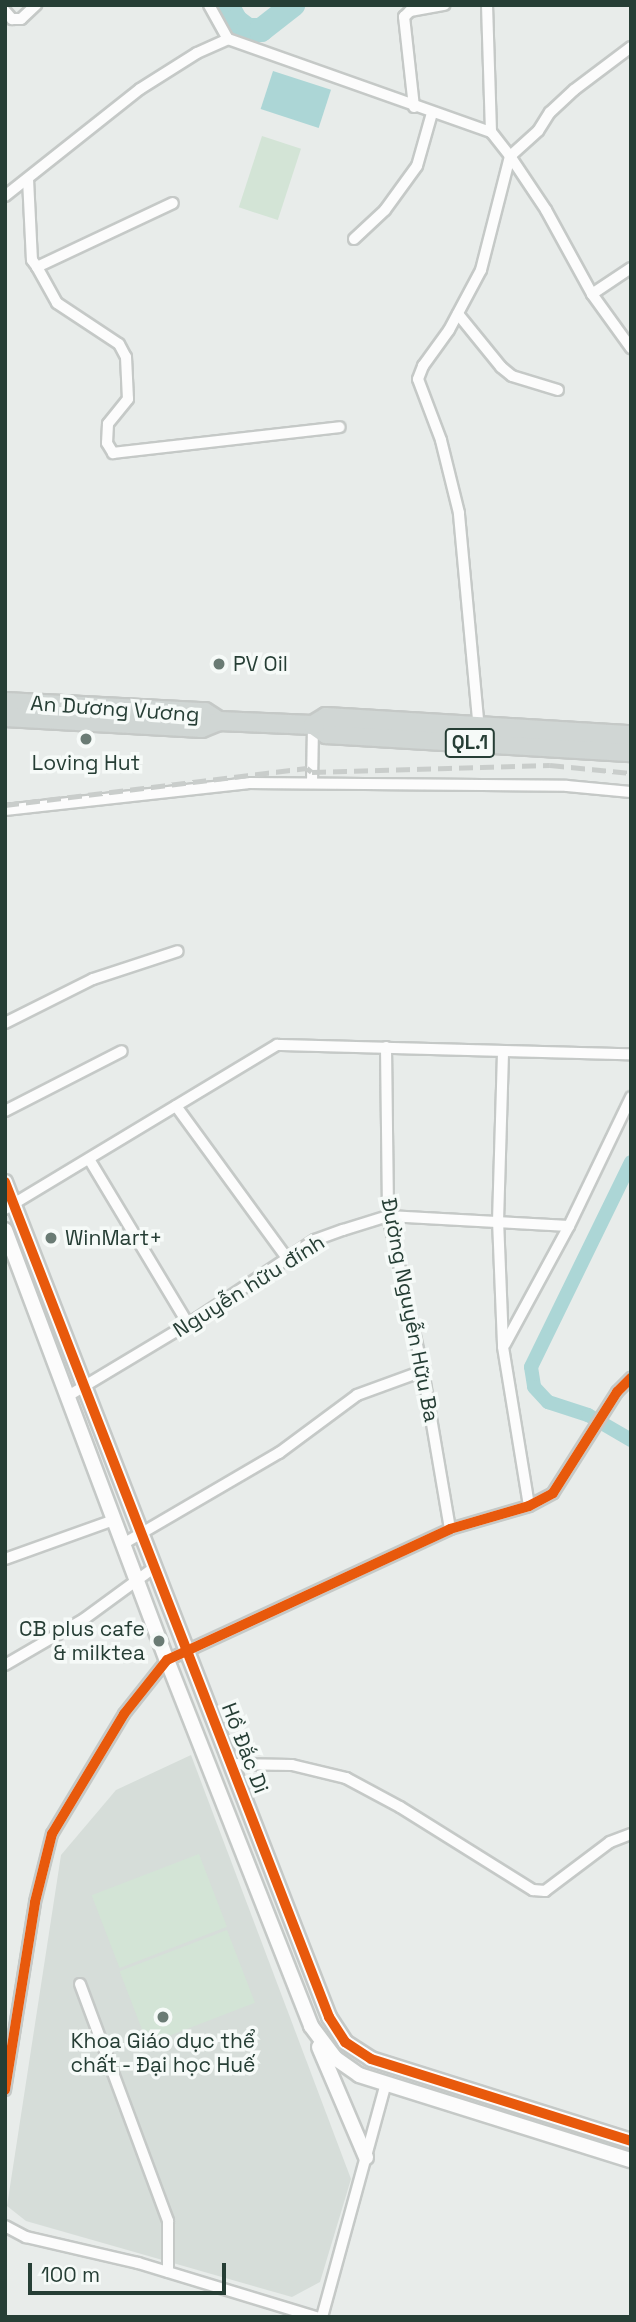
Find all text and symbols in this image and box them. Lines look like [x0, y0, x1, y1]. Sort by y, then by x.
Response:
place label: PV Oil [233, 651, 288, 677]
marker: PV Oil [211, 656, 227, 672]
street label: An Dương Vương [30, 691, 200, 727]
road number: QL.1 [444, 728, 496, 758]
marker: Loving Hut [78, 731, 94, 747]
place label: Loving Hut [32, 750, 140, 776]
street label: Đường Nguyễn Hữu Ba [376, 1196, 444, 1424]
place label: WinMart+ [65, 1225, 162, 1251]
street label: Nguyễn hữu đính [169, 1229, 329, 1343]
marker: WinMart+ [43, 1230, 59, 1246]
place label: CB plus cafe & milktea [19, 1616, 145, 1666]
marker: CB plus cafe & milktea [151, 1633, 167, 1649]
street label: Hồ Đắc Di [216, 1699, 274, 1797]
marker: Khoa Giáo dục thể chất - Đại học Huế [155, 2009, 171, 2025]
place label: Khoa Giáo dục thể chất - Đại học Huế [70, 2028, 256, 2078]
scale bar [32, 2248, 229, 2292]
text: 100 m [41, 2261, 100, 2288]

